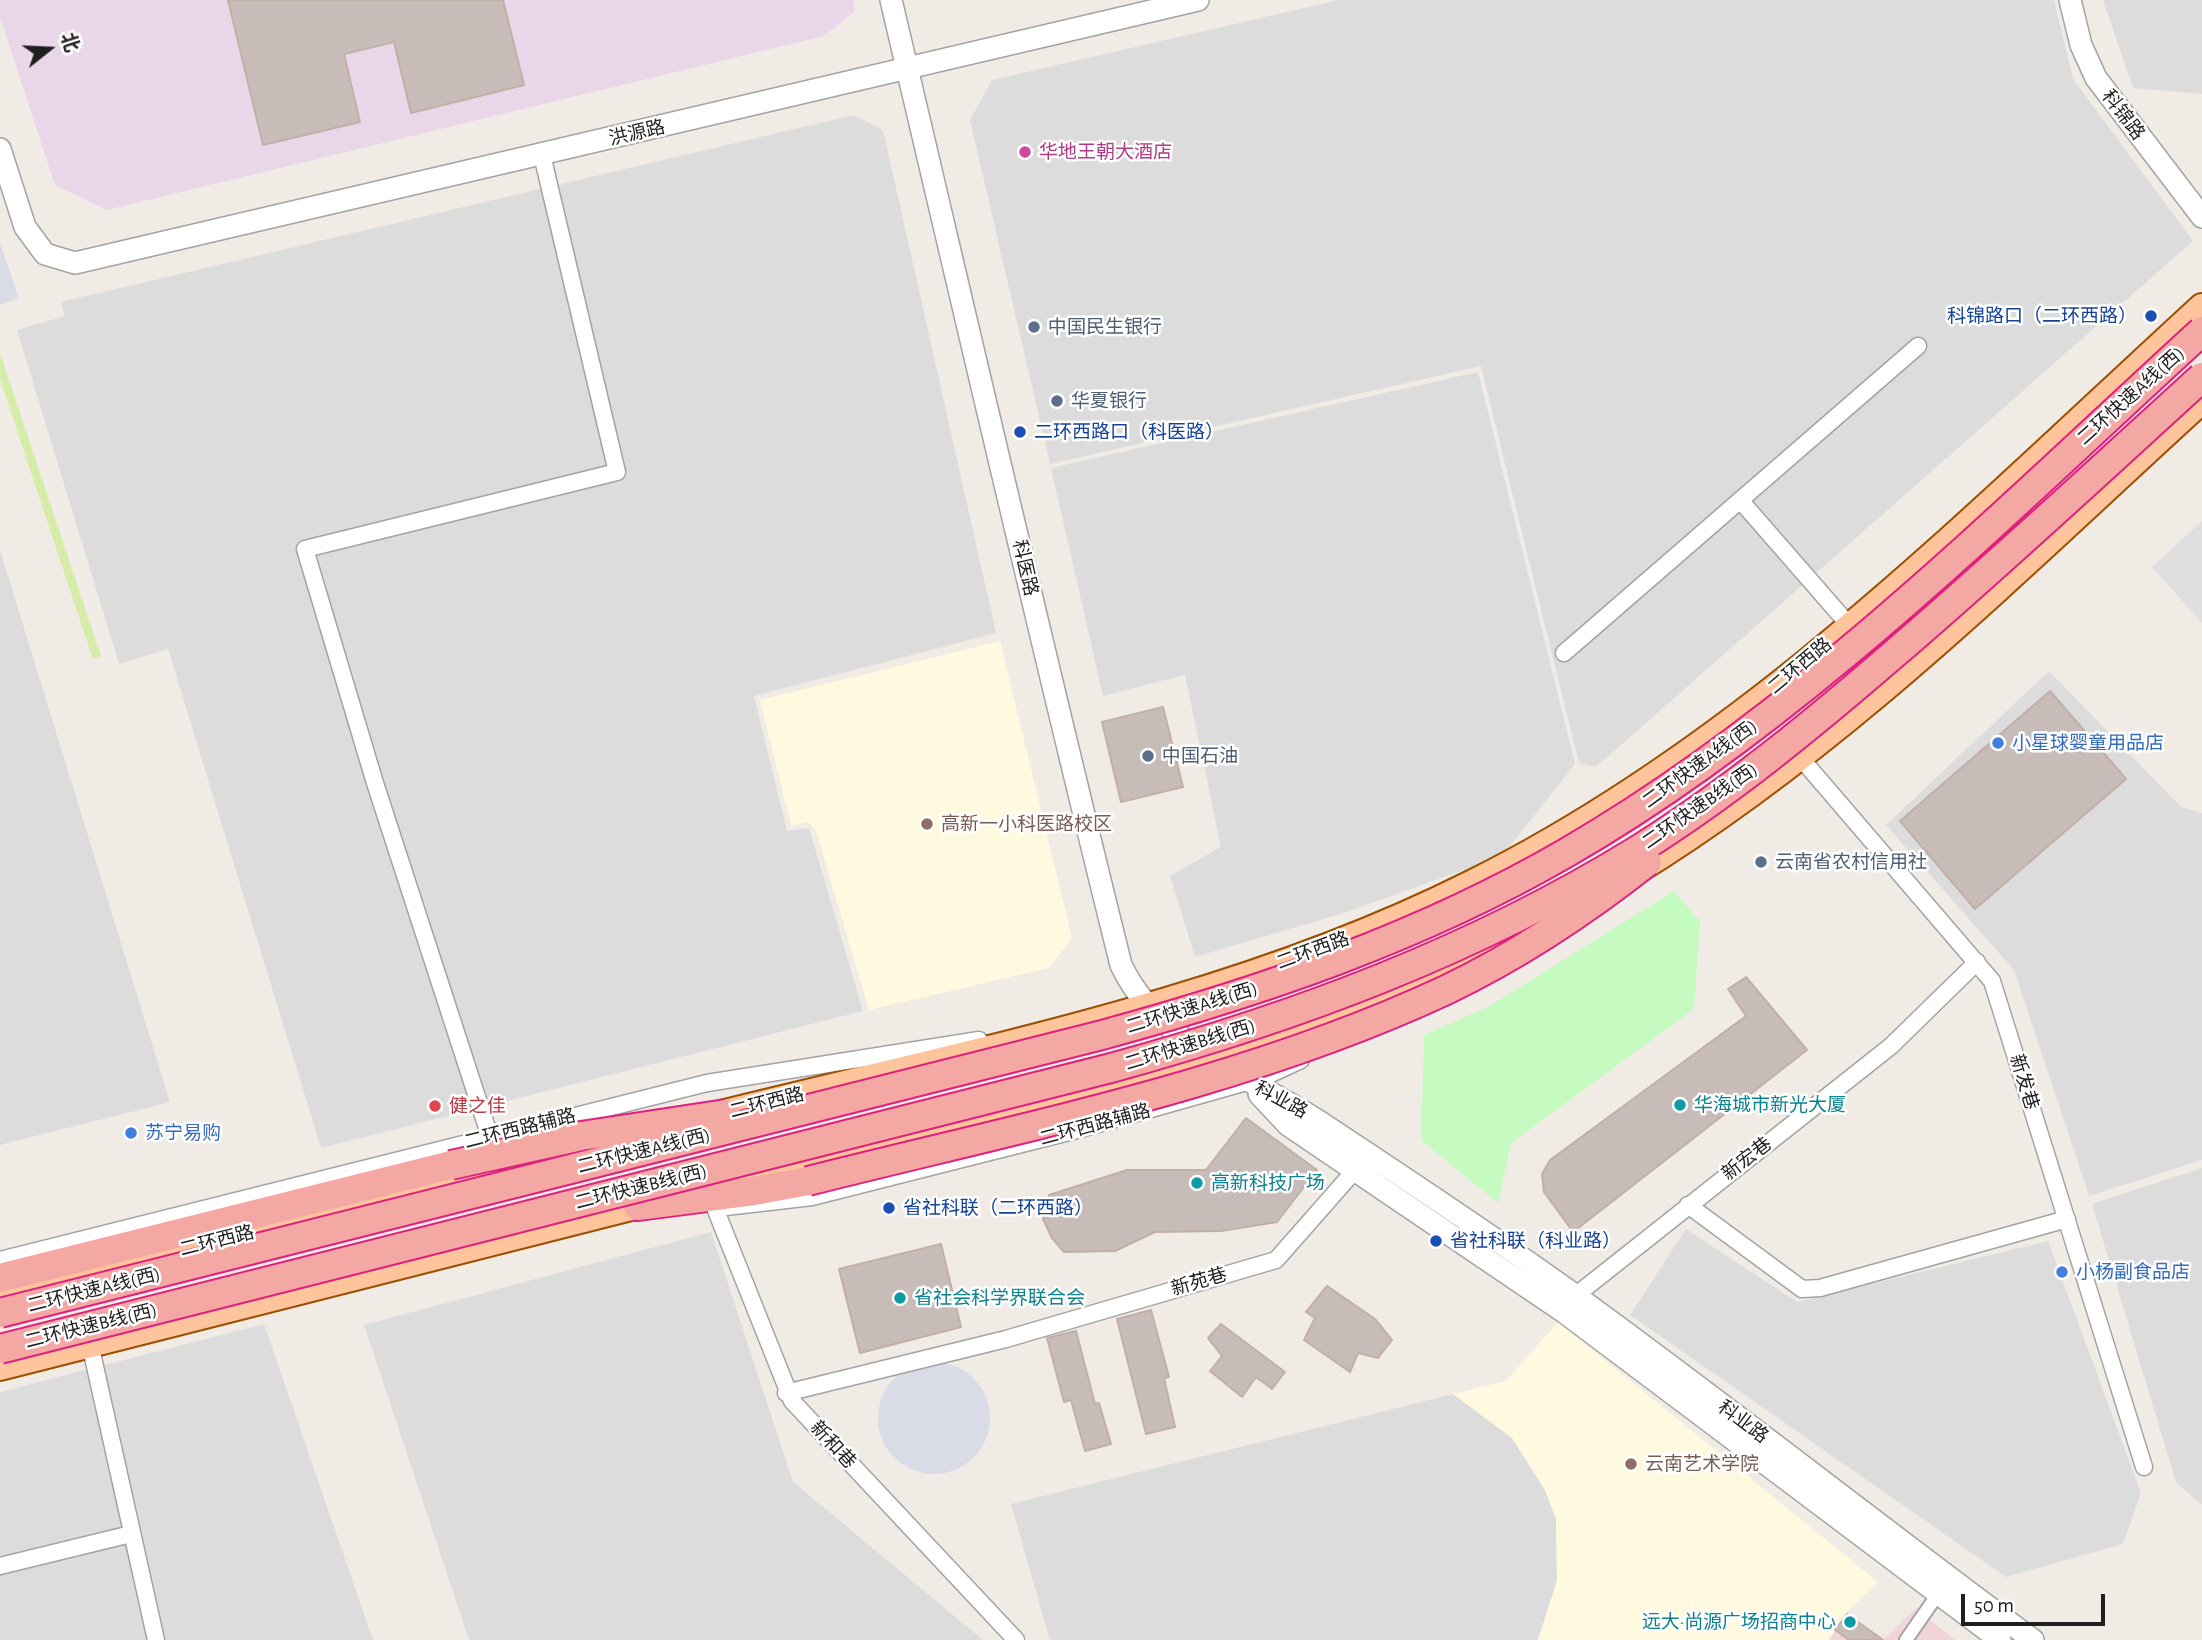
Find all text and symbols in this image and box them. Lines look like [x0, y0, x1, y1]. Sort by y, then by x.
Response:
north arrow [14, 14, 84, 84]
text: 北 [57, 30, 81, 54]
street label: 科锦路 [2097, 85, 2149, 145]
street label: 洪源路 [607, 115, 667, 151]
place label: 华地王朝大酒店 [1039, 141, 1172, 163]
marker: 华地王朝大酒店 [1017, 144, 1033, 160]
place label: 科锦路口（二环西路） [1947, 305, 2137, 327]
marker: 科锦路口（二环西路） [2143, 308, 2159, 324]
place label: 中国民生银行 [1048, 316, 1162, 338]
marker: 中国民生银行 [1026, 319, 1042, 335]
street label: 二环快速A线(西) [2073, 342, 2189, 450]
place label: 华夏银行 [1071, 390, 1147, 412]
marker: 华夏银行 [1049, 393, 1065, 409]
place label: 二环西路口（科医路） [1034, 421, 1224, 443]
marker: 二环西路口（科医路） [1012, 424, 1028, 440]
street label: 科医路 [1007, 538, 1043, 598]
street label: 二环西路 [1764, 633, 1836, 699]
street label: 二环快速A线(西) [1638, 715, 1762, 813]
place label: 小星球婴童用品店 [2012, 732, 2164, 754]
marker: 小星球婴童用品店 [1990, 735, 2006, 751]
place label: 中国石油 [1162, 745, 1238, 767]
marker: 中国石油 [1140, 748, 1156, 764]
street label: 二环快速B线(西) [1638, 758, 1762, 854]
place label: 高新一小科医路校区 [941, 813, 1112, 835]
marker: 高新一小科医路校区 [919, 816, 935, 832]
place label: 云南省农村信用社 [1775, 851, 1927, 873]
marker: 云南省农村信用社 [1753, 854, 1769, 870]
street label: 二环西路 [1273, 927, 1353, 975]
street label: 二环快速A线(西) [1124, 977, 1260, 1039]
street label: 二环快速B线(西) [1122, 1014, 1258, 1076]
street label: 新发巷 [2005, 1051, 2043, 1113]
street label: 科业路 [1250, 1077, 1312, 1123]
street label: 二环西路 [727, 1083, 807, 1123]
place label: 华海城市新光大厦 [1694, 1094, 1846, 1116]
place label: 健之佳 [449, 1095, 506, 1117]
marker: 华海城市新光大厦 [1672, 1097, 1688, 1113]
marker: 健之佳 [427, 1098, 443, 1114]
street label: 二环西路辅路 [1037, 1099, 1153, 1151]
street label: 二环西路辅路 [462, 1104, 578, 1154]
place label: 苏宁易购 [145, 1122, 221, 1144]
street label: 二环快速A线(西) [575, 1123, 713, 1179]
marker: 苏宁易购 [123, 1125, 139, 1141]
street label: 新宏巷 [1718, 1132, 1776, 1186]
street label: 二环快速B线(西) [573, 1160, 709, 1214]
place label: 高新科技广场 [1211, 1172, 1325, 1194]
marker: 高新科技广场 [1189, 1175, 1205, 1191]
place label: 省社科联（二环西路） [903, 1197, 1093, 1219]
marker: 省社科联（二环西路） [881, 1200, 897, 1216]
street label: 二环西路 [177, 1221, 257, 1261]
place label: 省社科联（科业路） [1450, 1230, 1621, 1252]
marker: 省社科联（科业路） [1428, 1233, 1444, 1249]
place label: 小杨副食品店 [2076, 1261, 2190, 1283]
street label: 二环快速A线(西) [25, 1262, 163, 1318]
street label: 新苑巷 [1168, 1263, 1230, 1301]
marker: 小杨副食品店 [2054, 1264, 2070, 1280]
place label: 省社会科学界联合会 [914, 1287, 1085, 1309]
marker: 省社会科学界联合会 [892, 1290, 908, 1306]
street label: 二环快速B线(西) [23, 1299, 159, 1353]
street label: 科业路 [1713, 1396, 1773, 1448]
street label: 新和巷 [805, 1416, 861, 1474]
place label: 云南艺术学院 [1645, 1453, 1759, 1475]
marker: 云南艺术学院 [1623, 1456, 1639, 1472]
scale bar [1964, 1580, 2108, 1624]
text: 50 m [1974, 1595, 2014, 1616]
place label: 远大·尚源广场招商中心 [1642, 1611, 1836, 1633]
marker: 远大·尚源广场招商中心 [1842, 1614, 1858, 1630]

